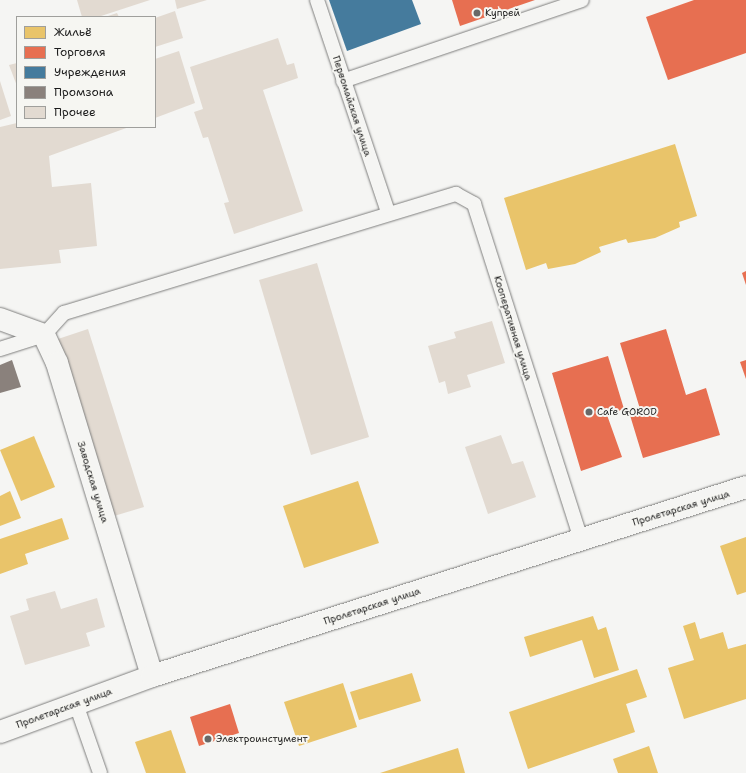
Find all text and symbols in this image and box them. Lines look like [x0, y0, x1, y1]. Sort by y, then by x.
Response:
place label: Купрей [485, 7, 520, 19]
marker: Купрей [472, 8, 482, 18]
legend [16, 16, 156, 128]
text: Жильё [54, 24, 92, 40]
text: Торговля [54, 44, 106, 60]
street label: Первомайская улица [330, 54, 374, 158]
text: Учреждения [54, 64, 126, 80]
text: Промзона [54, 84, 113, 100]
text: Прочее [54, 104, 96, 120]
street label: Кооперативная улица [491, 274, 535, 382]
place label: Cafe GOROD [597, 406, 657, 418]
marker: Cafe GOROD [584, 407, 594, 417]
street label: Заводская улица [75, 440, 111, 524]
street label: Пролетарская улица [631, 487, 731, 529]
street label: Пролетарская улица [322, 585, 422, 627]
street label: Пролетарская улица [14, 685, 114, 731]
place label: Электроинстумент [216, 733, 308, 745]
marker: Электроинстумент [203, 734, 213, 744]

